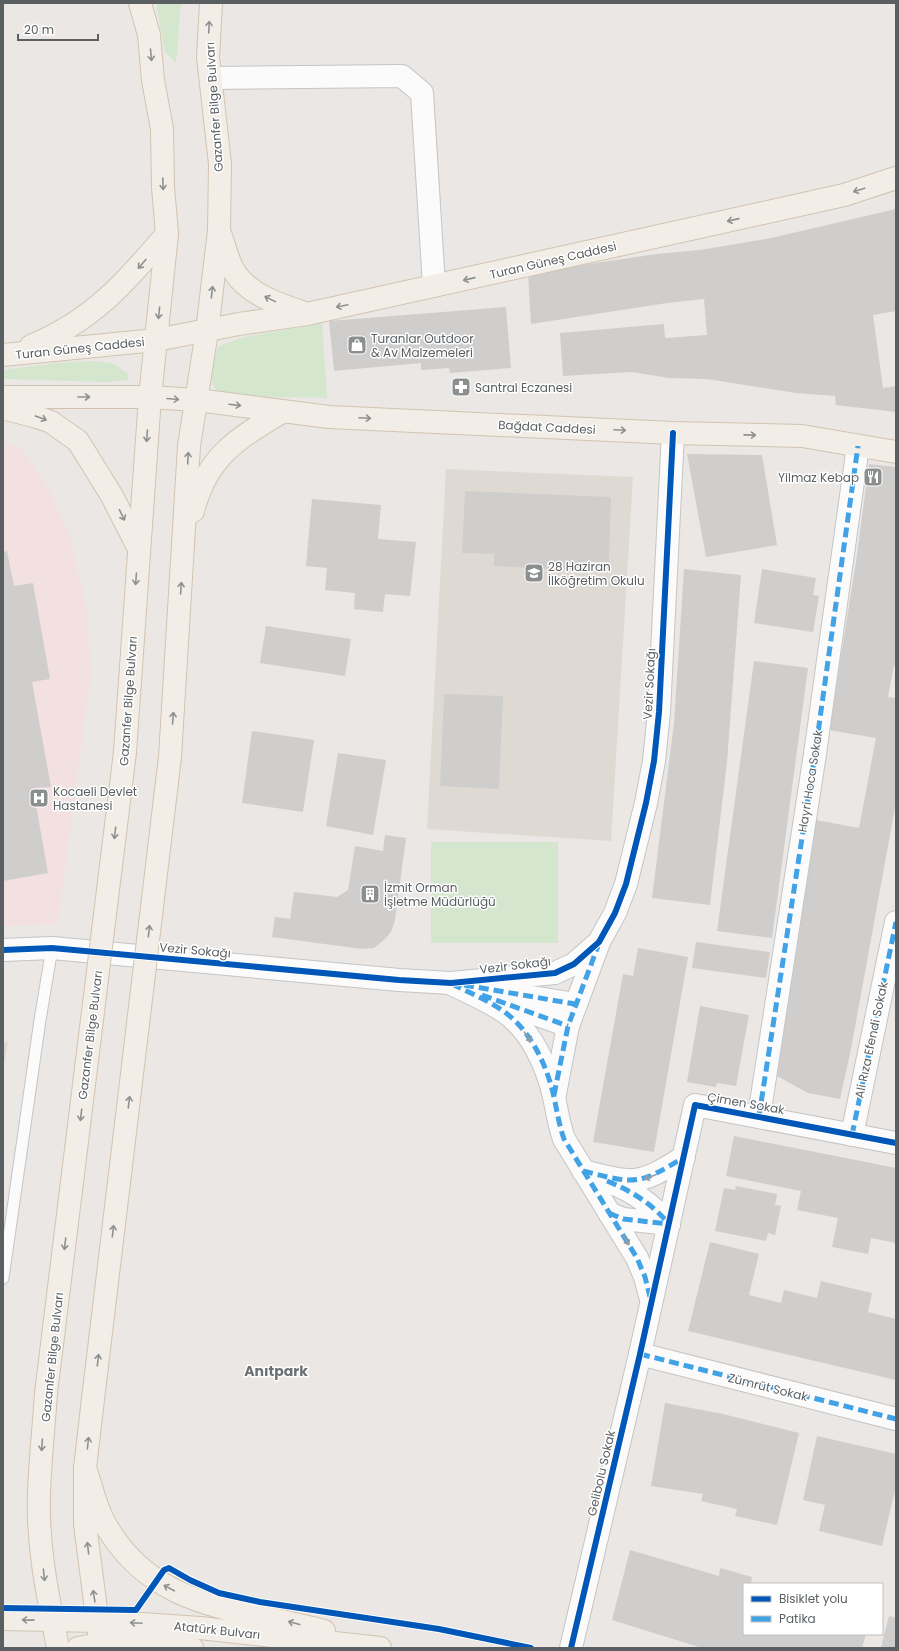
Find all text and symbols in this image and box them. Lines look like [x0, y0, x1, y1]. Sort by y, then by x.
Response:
scale bar [18, 16, 98, 42]
text: 20 m [24, 21, 54, 38]
one-way arrow [206, 21, 213, 34]
street label: Gazanfer Bilge Bulvarı [201, 41, 227, 172]
one-way arrow [147, 48, 154, 61]
one-way arrow [159, 177, 167, 190]
one-way arrow [853, 187, 866, 194]
one-way arrow [726, 216, 739, 224]
street label: Turan Güneş Caddesi [488, 237, 618, 283]
one-way arrow [137, 258, 146, 269]
one-way arrow [463, 275, 476, 283]
one-way arrow [208, 286, 216, 299]
one-way arrow [265, 295, 277, 302]
one-way arrow [336, 302, 349, 310]
one-way arrow [155, 306, 163, 319]
place label: Turanlar Outdoor & Av Malzemeleri [371, 330, 474, 361]
street label: Turan Güneş Caddesi [15, 333, 145, 363]
shop icon: Turanlar Outdoor & Av Malzemeleri [346, 334, 368, 356]
pharmacy icon: Santral Eczanesi [450, 376, 472, 398]
place label: Santral Eczanesi [475, 379, 572, 396]
one-way arrow [77, 393, 90, 401]
one-way arrow [166, 395, 179, 402]
one-way arrow [228, 402, 241, 409]
one-way arrow [34, 415, 46, 423]
one-way arrow [358, 415, 371, 422]
street label: Bağdat Caddesi [498, 416, 596, 438]
one-way arrow [613, 427, 626, 434]
one-way arrow [143, 429, 150, 442]
one-way arrow [743, 431, 756, 439]
one-way arrow [185, 452, 192, 465]
restaurant icon: Yilmaz Kebap [862, 466, 884, 488]
place label: Yilmaz Kebap [778, 469, 859, 486]
one-way arrow [119, 509, 126, 521]
place label: 28 Haziran İlköğretim Okulu [548, 558, 645, 589]
school or university icon: 28 Haziran İlköğretim Okulu [523, 562, 545, 584]
one-way arrow [133, 572, 140, 585]
one-way arrow [177, 582, 184, 595]
street label: Gazanfer Bilge Bulvarı [115, 635, 141, 766]
street label: Vezir Sokağı [639, 648, 659, 720]
one-way arrow [169, 712, 176, 725]
street label: Hayri Hoca Sokak [794, 728, 827, 833]
place label: Kocaeli Devlet Hastanesi [53, 783, 137, 814]
hospital icon: Kocaeli Devlet Hastanesi [28, 787, 50, 809]
one-way arrow [111, 826, 119, 839]
place label: İzmit Orman İşletme Müdürlüğü [384, 879, 496, 910]
building icon: İzmit Orman İşletme Müdürlüğü [359, 883, 381, 905]
one-way arrow [145, 925, 153, 938]
street label: Vezir Sokağı [159, 938, 232, 962]
street label: Vezir Sokağı [478, 952, 552, 978]
street label: Gazanfer Bilge Bulvarı [74, 969, 106, 1101]
street label: Ali Rıza Efendi Sokak [850, 979, 892, 1100]
one-way arrow [523, 1031, 532, 1042]
street label: Çimen Sokak [706, 1088, 787, 1118]
one-way arrow [125, 1096, 133, 1109]
one-way arrow [77, 1108, 84, 1121]
one-way arrow [644, 1173, 656, 1181]
one-way arrow [109, 1225, 117, 1238]
one-way arrow [623, 1234, 631, 1246]
one-way arrow [61, 1237, 69, 1250]
street label: Gazanfer Bilge Bulvarı [37, 1291, 67, 1423]
one-way arrow [94, 1354, 102, 1367]
district label: Anıtpark [244, 1361, 308, 1381]
street label: Zümrüt Sokak [726, 1369, 810, 1405]
street label: Gelibolu Sokak [583, 1428, 619, 1518]
one-way arrow [84, 1437, 92, 1450]
one-way arrow [39, 1438, 46, 1451]
one-way arrow [84, 1542, 92, 1555]
one-way arrow [40, 1568, 47, 1581]
one-way arrow [164, 1583, 176, 1591]
legend [743, 1583, 883, 1635]
one-way arrow [90, 1590, 98, 1603]
text: Bisiklet yolu [779, 1590, 848, 1607]
text: Patika [779, 1610, 816, 1627]
one-way arrow [22, 1616, 35, 1624]
street label: Atatürk Bulvarı [173, 1617, 261, 1643]
one-way arrow [288, 1619, 301, 1626]
one-way arrow [130, 1620, 143, 1627]

